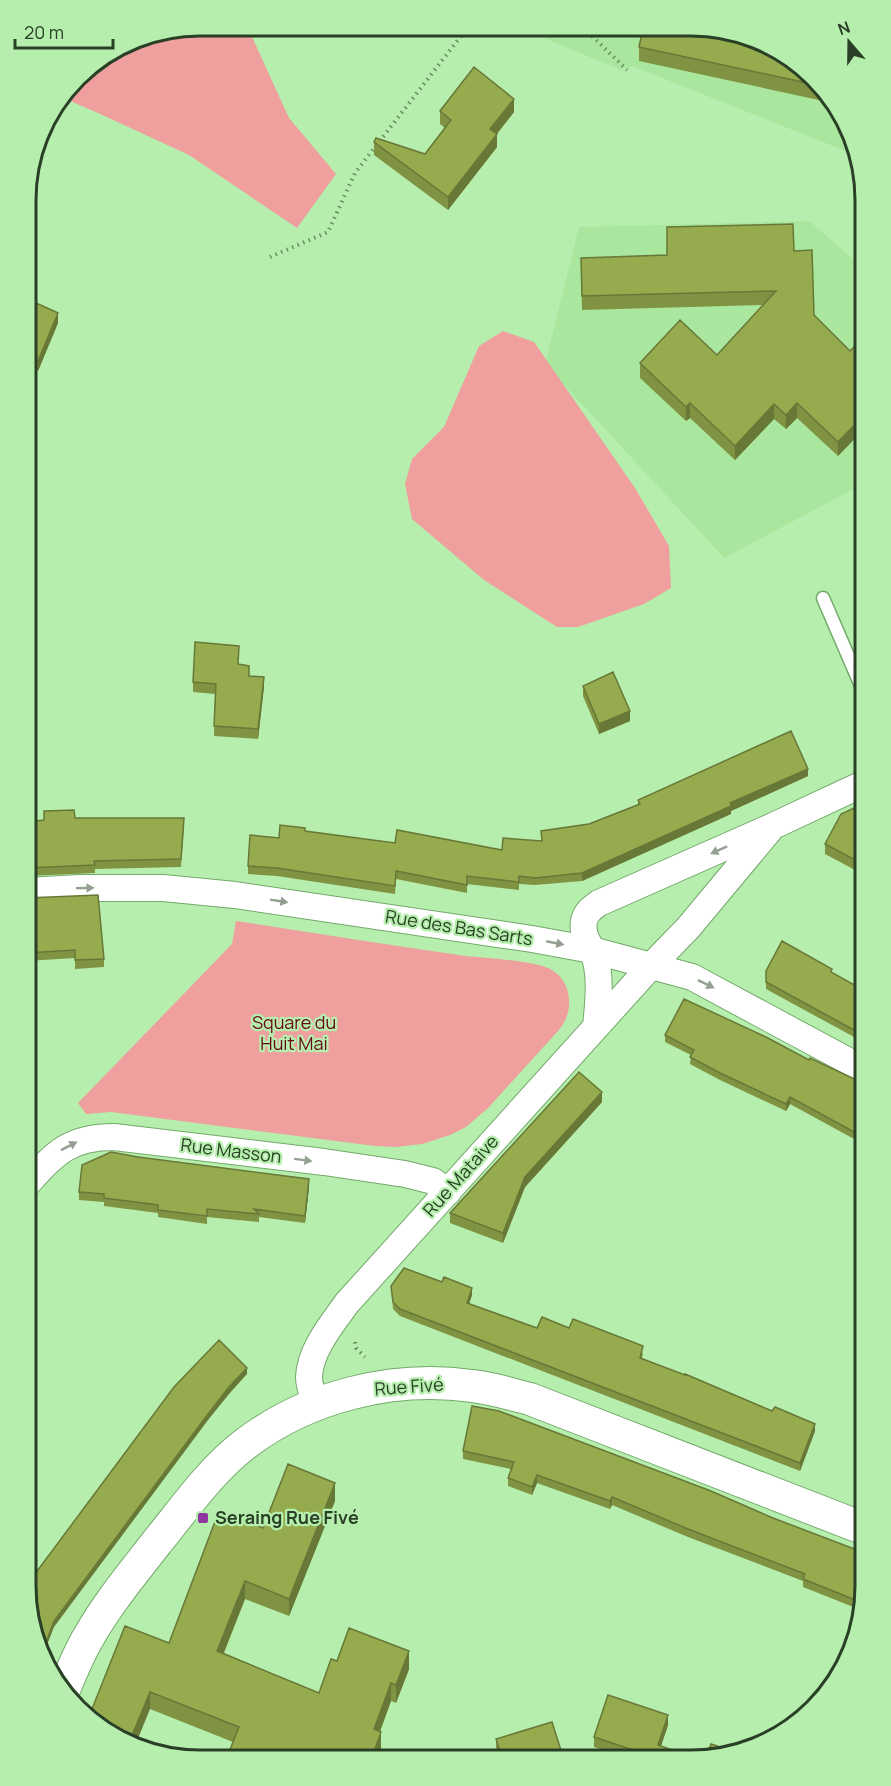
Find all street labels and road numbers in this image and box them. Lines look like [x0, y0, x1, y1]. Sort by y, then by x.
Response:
street label: Rue des Bas Sarts [384, 904, 534, 950]
street label: Rue Mataive [417, 1129, 503, 1221]
street label: Rue Masson [179, 1132, 283, 1168]
street label: Rue Fivé [374, 1372, 444, 1400]

